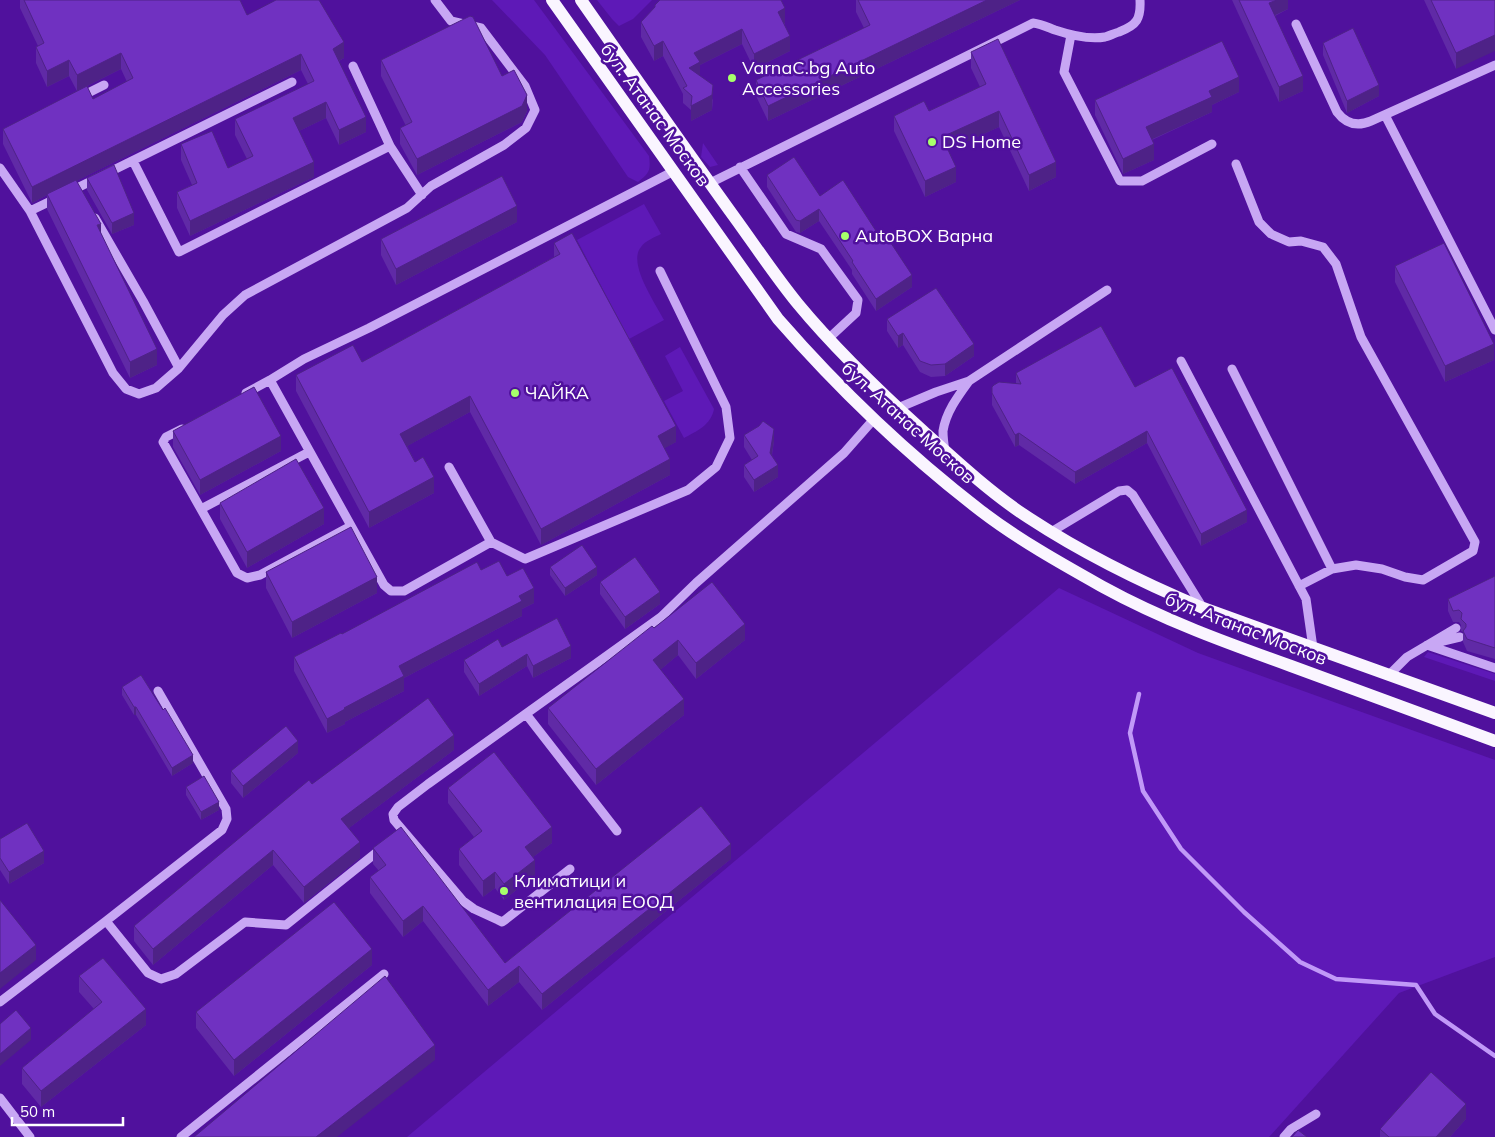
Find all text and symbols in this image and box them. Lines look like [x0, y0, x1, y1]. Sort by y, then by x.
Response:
street label: бул. Атанас Москов [596, 39, 715, 191]
place label: VarnaC.bg Auto Accessories [742, 56, 875, 100]
marker: VarnaC.bg Auto Accessories [726, 72, 738, 84]
place label: DS Home [942, 130, 1021, 153]
marker: DS Home [926, 136, 938, 148]
place label: AutoBOX Варна [855, 224, 993, 247]
marker: AutoBOX Варна [839, 230, 851, 242]
street label: бул. Атанас Москов [837, 357, 980, 489]
place label: ЧАЙКА [525, 381, 589, 404]
marker: ЧАЙКА [509, 387, 521, 399]
street label: бул. Атанас Москов [1162, 587, 1330, 670]
place label: Климатици и вентилация ЕООД [514, 869, 674, 913]
marker: Климатици и вентилация ЕООД [498, 885, 510, 897]
scale bar [12, 1094, 124, 1126]
text: 50 m [20, 1102, 55, 1121]

